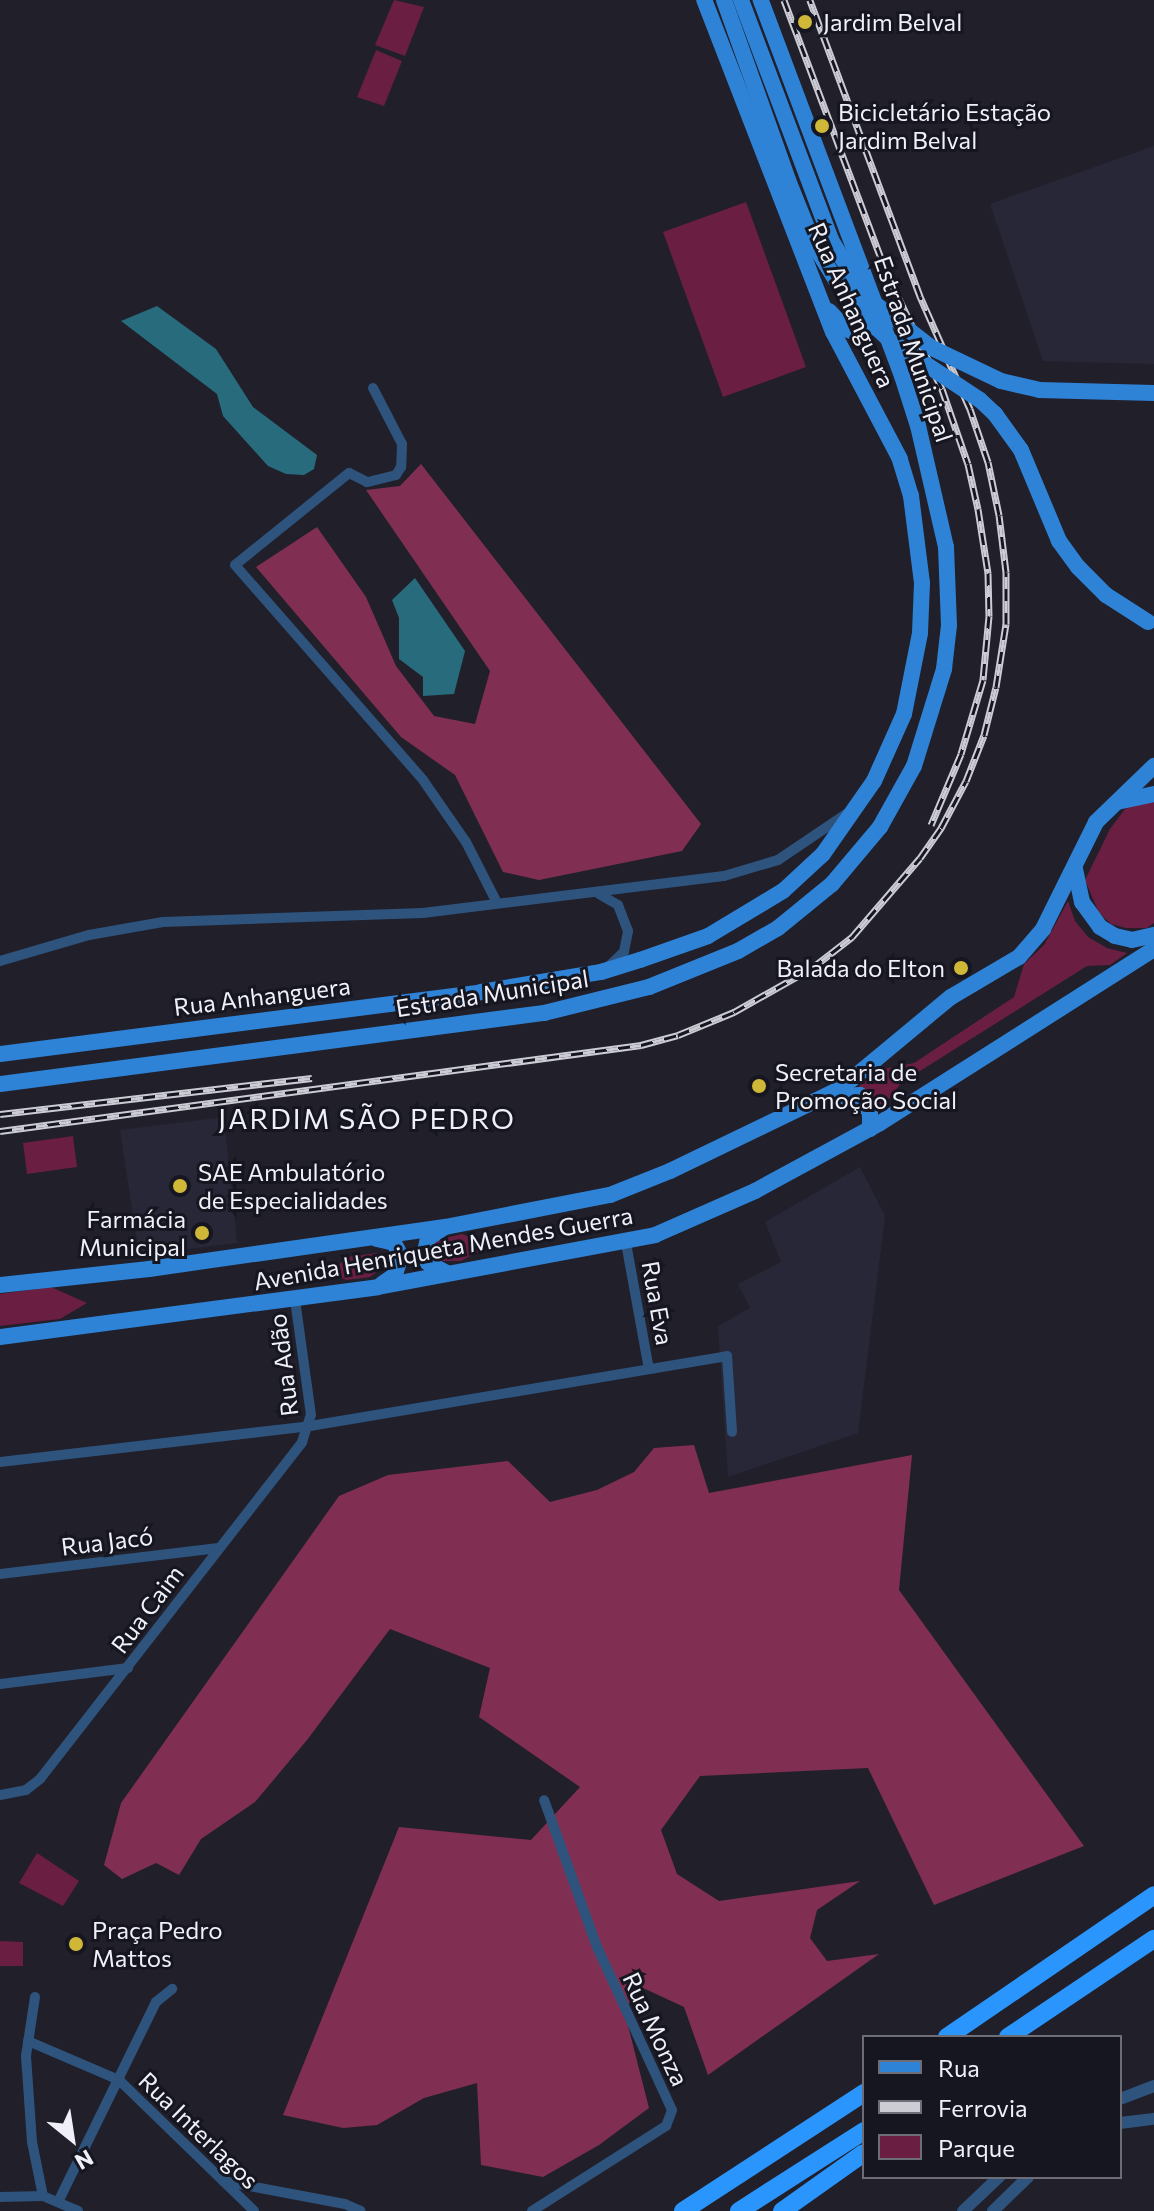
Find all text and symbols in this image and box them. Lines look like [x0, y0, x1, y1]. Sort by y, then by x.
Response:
place label: Jardim Belval [823, 8, 962, 36]
marker: Jardim Belval [794, 11, 816, 33]
place label: Bicicletário Estação Jardim Belval [838, 98, 1051, 154]
marker: Bicicletário Estação Jardim Belval [813, 117, 831, 135]
street label: Rua Anhanguera [803, 218, 901, 392]
street label: Estrada Municipal [869, 252, 959, 446]
place label: Balada do Elton [776, 954, 945, 982]
marker: Balada do Elton [952, 959, 970, 977]
street label: Estrada Municipal [393, 964, 591, 1022]
street label: Rua Anhanguera [172, 971, 352, 1021]
place label: Secretaria de Promoção Social [775, 1058, 957, 1114]
marker: Secretaria de Promoção Social [750, 1077, 768, 1095]
district label: JARDIM SÃO PEDRO [218, 1101, 516, 1135]
place label: SAE Ambulatório de Especialidades [198, 1158, 388, 1214]
marker: SAE Ambulatório de Especialidades [169, 1175, 191, 1197]
street label: Avenida Henriqueta Mendes Guerra [251, 1200, 635, 1296]
place label: Farmácia Municipal [79, 1205, 186, 1261]
marker: Farmácia Municipal [193, 1224, 211, 1242]
street label: Rua Eva [636, 1259, 680, 1347]
street label: Rua Adão [262, 1312, 304, 1418]
street label: Rua Jacó [59, 1521, 155, 1561]
street label: Rua Caim [105, 1559, 189, 1659]
place label: Praça Pedro Mattos [92, 1916, 223, 1972]
marker: Praça Pedro Mattos [67, 1935, 85, 1953]
street label: Rua Monza [617, 1968, 695, 2090]
legend [862, 2035, 1122, 2179]
text: Rua [938, 2053, 980, 2082]
street label: Rua Interlagos [133, 2066, 265, 2194]
text: Ferrovia [938, 2093, 1028, 2122]
north arrow [32, 2099, 112, 2179]
text: Parque [938, 2133, 1015, 2162]
text: N [70, 2144, 98, 2176]

